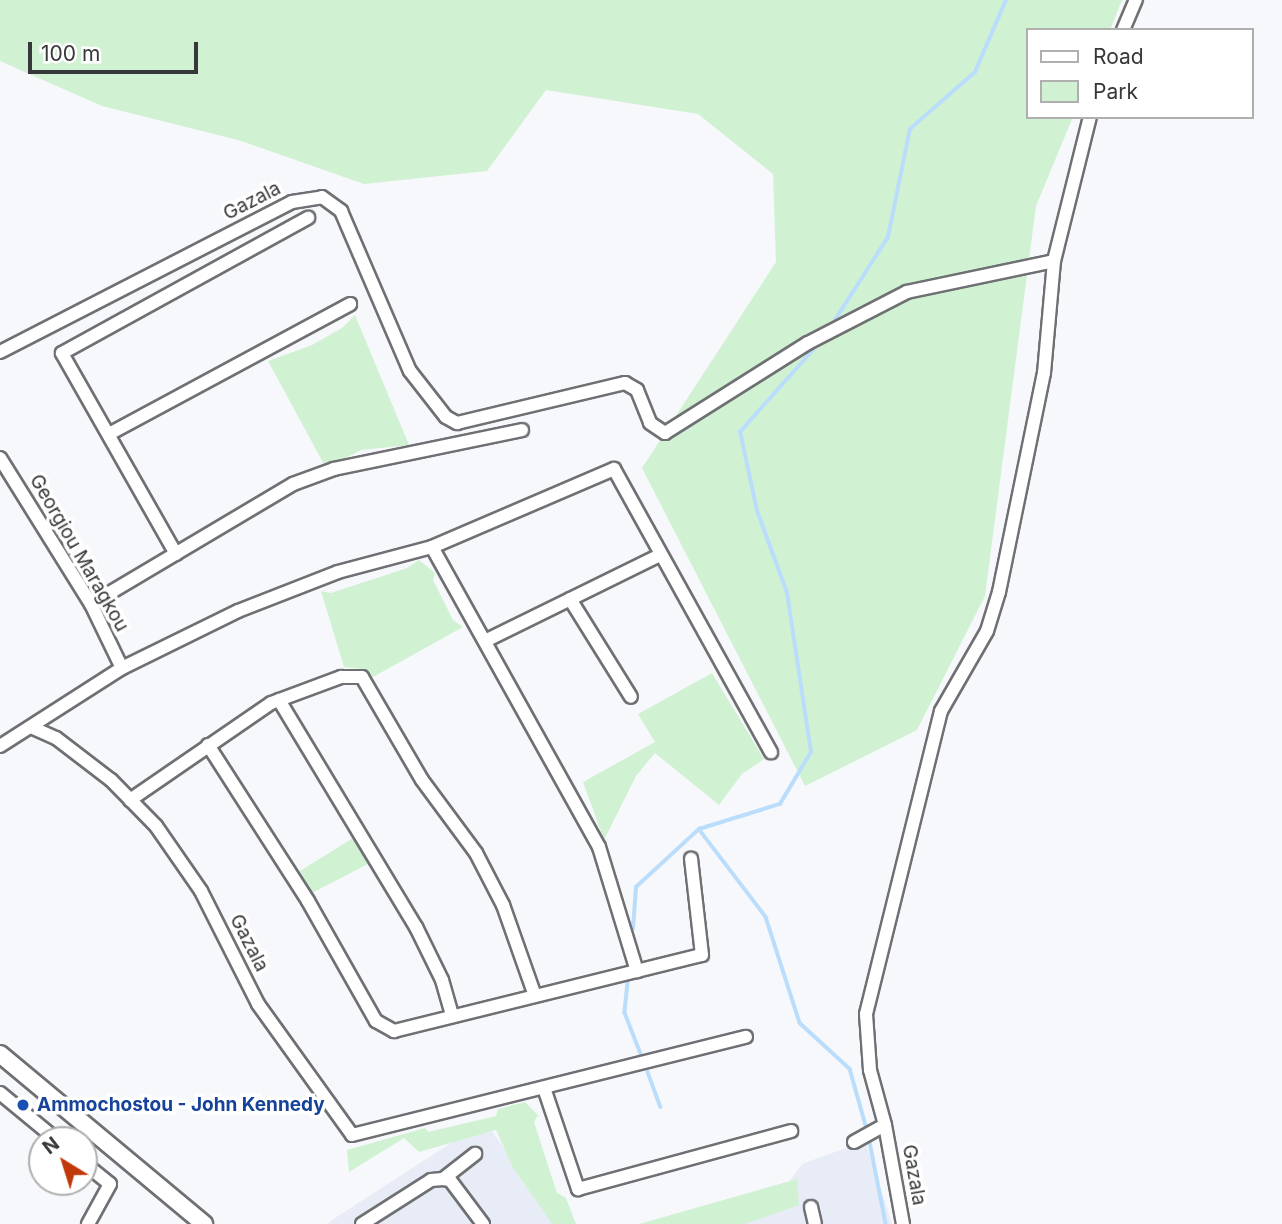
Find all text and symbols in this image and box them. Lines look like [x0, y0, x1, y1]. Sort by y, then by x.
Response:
scale bar [32, 28, 201, 72]
legend [1026, 28, 1254, 119]
text: 100 m [41, 41, 100, 66]
text: Road [1093, 44, 1144, 69]
text: Park [1093, 79, 1138, 104]
street label: Gazala [220, 177, 284, 225]
street label: Georgiou Maragkou [25, 470, 133, 636]
street label: Gazala [225, 911, 273, 975]
place label: Ammochostou - John Kennedy [37, 1094, 325, 1116]
marker: Ammochostou - John Kennedy [15, 1097, 31, 1113]
north arrow [28, 1126, 98, 1196]
text: N [38, 1132, 64, 1159]
street label: Gazala [897, 1143, 931, 1207]

